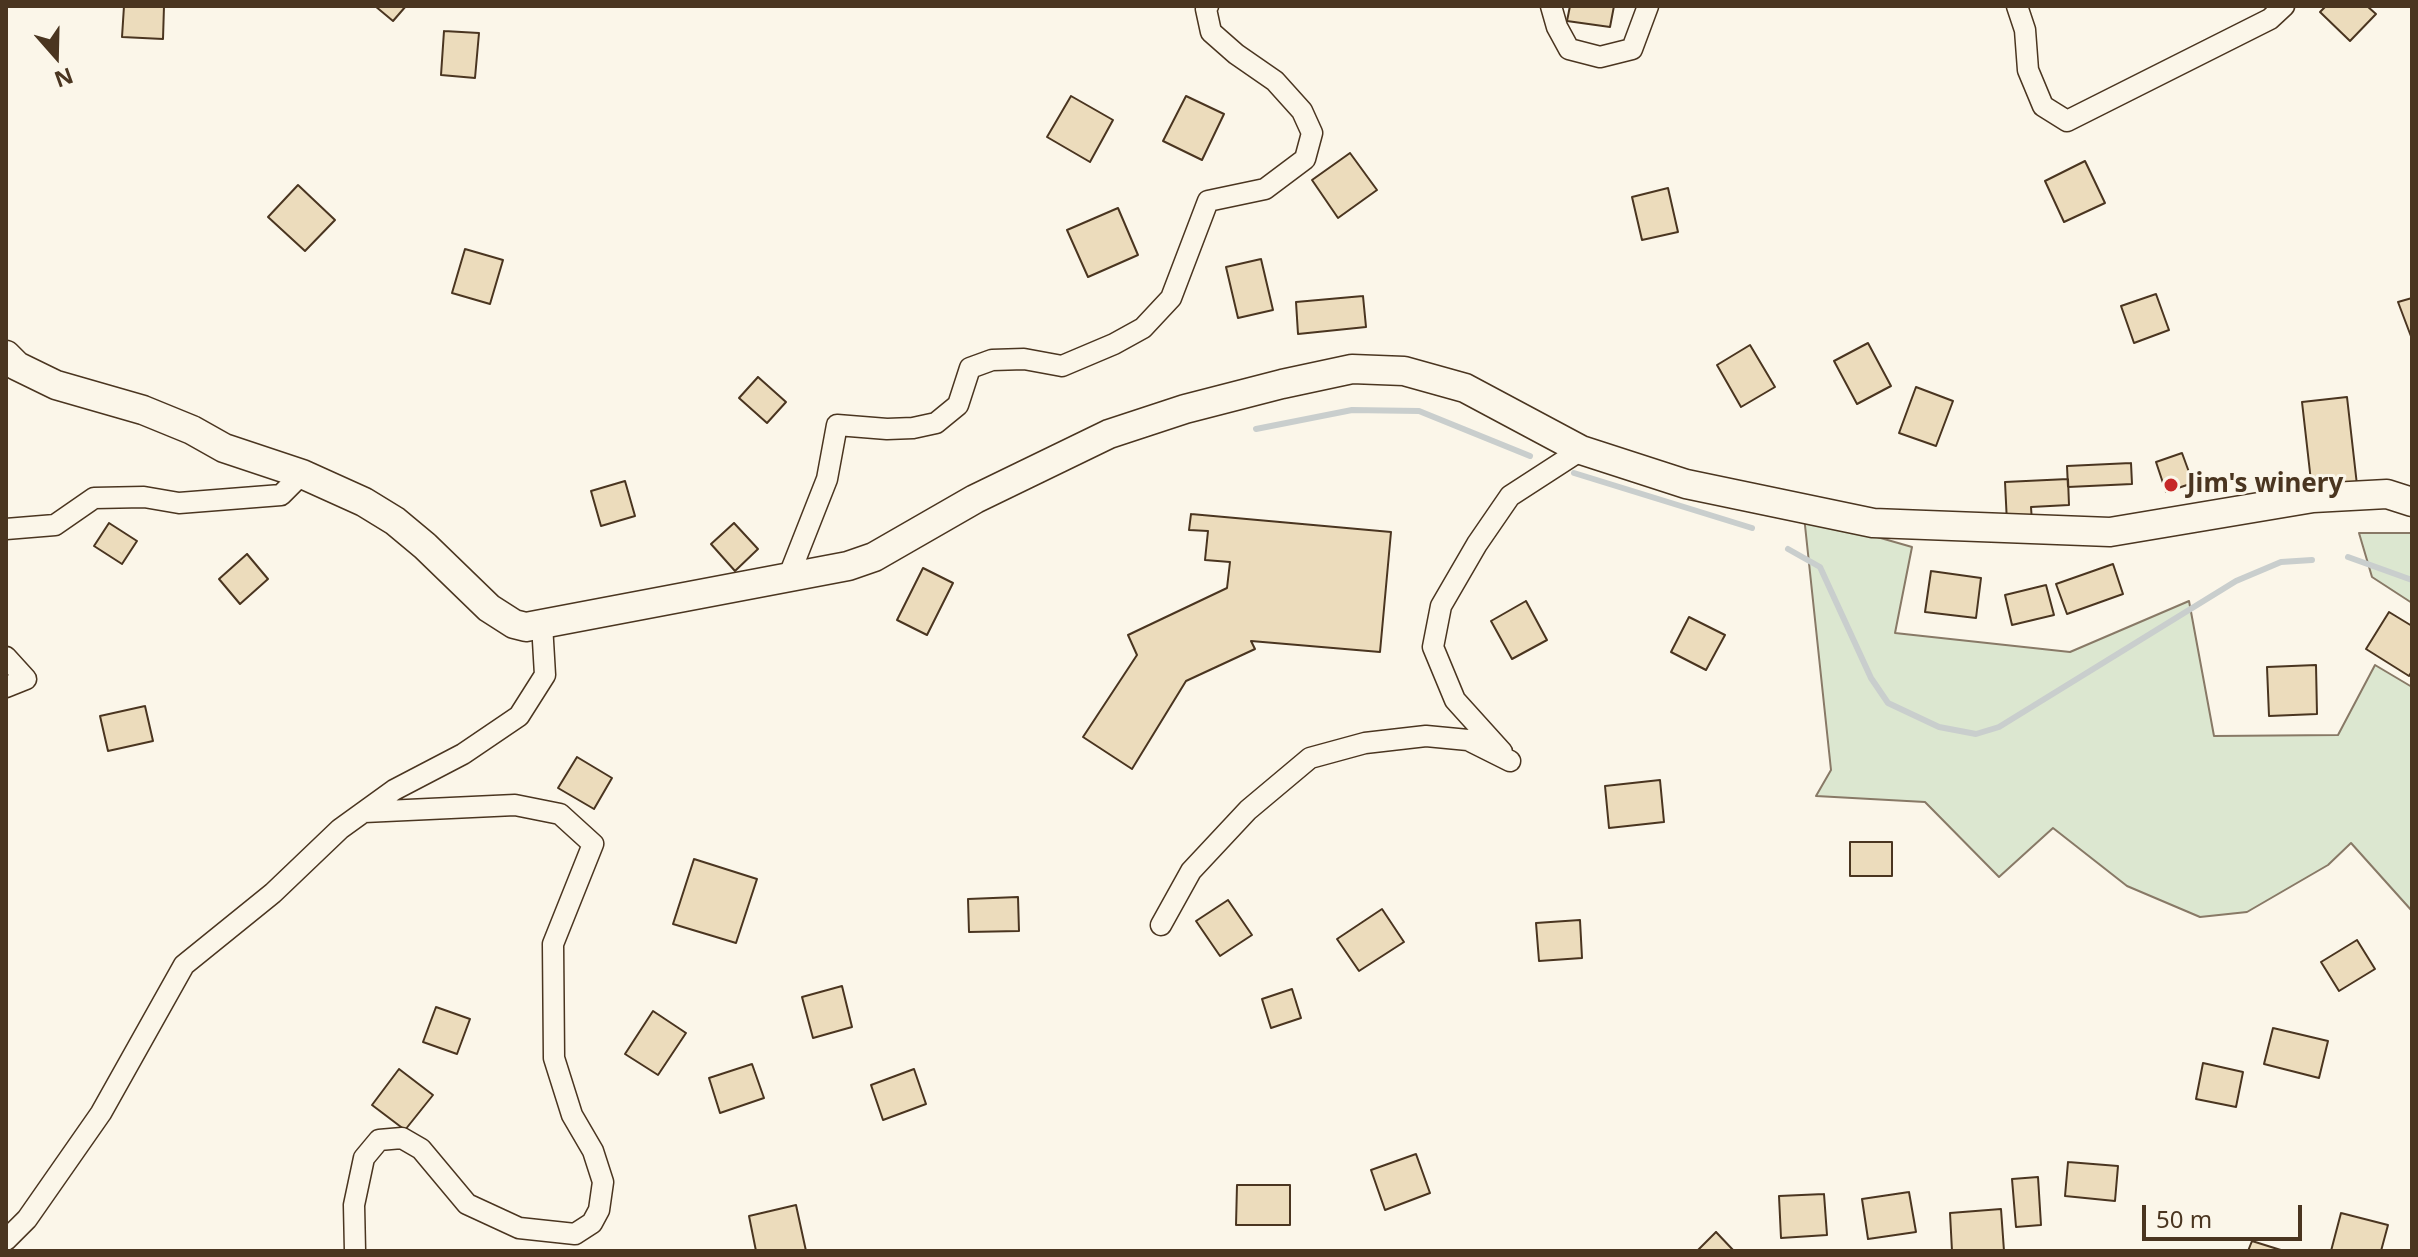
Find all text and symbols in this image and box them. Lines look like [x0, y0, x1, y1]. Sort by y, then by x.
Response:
north arrow [16, 16, 96, 96]
text: N [51, 61, 78, 96]
place label: Jim's winery [2187, 469, 2343, 501]
marker: Jim's winery [2162, 476, 2180, 494]
scale bar [2146, 1189, 2306, 1239]
text: 50 m [2156, 1202, 2212, 1235]

